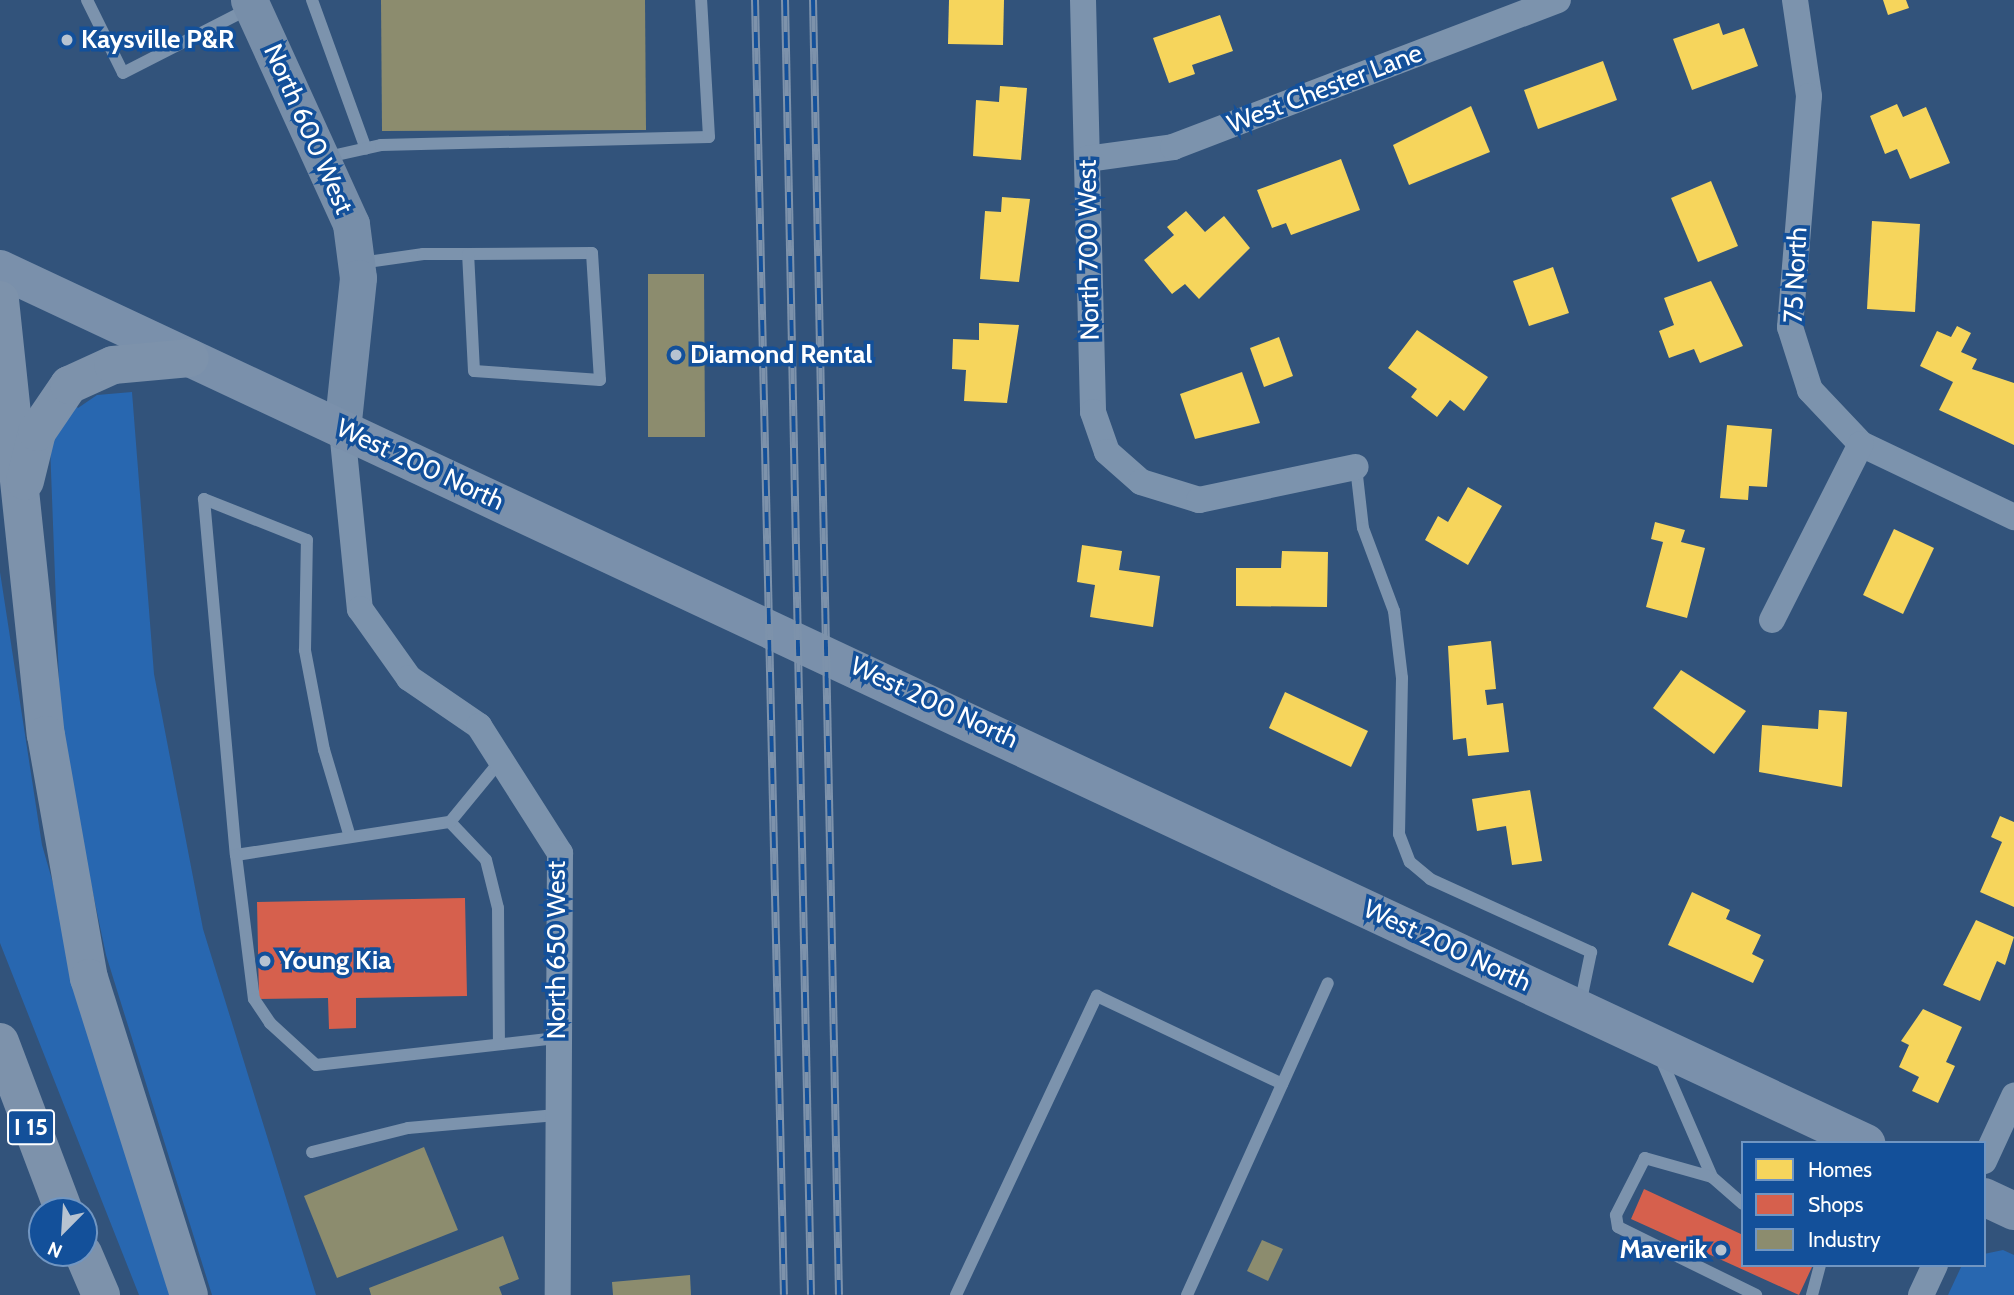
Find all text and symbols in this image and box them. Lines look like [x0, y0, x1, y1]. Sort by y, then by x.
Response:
place label: Kaysville P&R [81, 24, 234, 56]
marker: Kaysville P&R [59, 32, 75, 48]
street label: West Chester Lane [1223, 38, 1427, 140]
street label: North 600 West [257, 39, 359, 219]
street label: North 700 West [1072, 159, 1106, 341]
street label: 75 North [1778, 226, 1814, 324]
place label: Diamond Rental [690, 339, 872, 371]
marker: Diamond Rental [668, 347, 684, 363]
street label: West 200 North [331, 413, 509, 517]
street label: West 200 North [845, 651, 1023, 755]
street label: North 650 West [541, 861, 573, 1039]
street label: West 200 North [1358, 894, 1536, 998]
place label: Young Kia [279, 945, 391, 977]
marker: Young Kia [257, 953, 273, 969]
road number: I 15 [7, 1106, 56, 1148]
legend [1741, 1141, 1986, 1267]
text: Homes [1808, 1157, 1872, 1182]
text: Shops [1808, 1192, 1863, 1217]
north arrow [28, 1197, 98, 1267]
text: Industry [1808, 1227, 1881, 1252]
place label: Maverik [1620, 1234, 1707, 1266]
text: N [44, 1237, 66, 1263]
marker: Maverik [1713, 1242, 1729, 1258]

